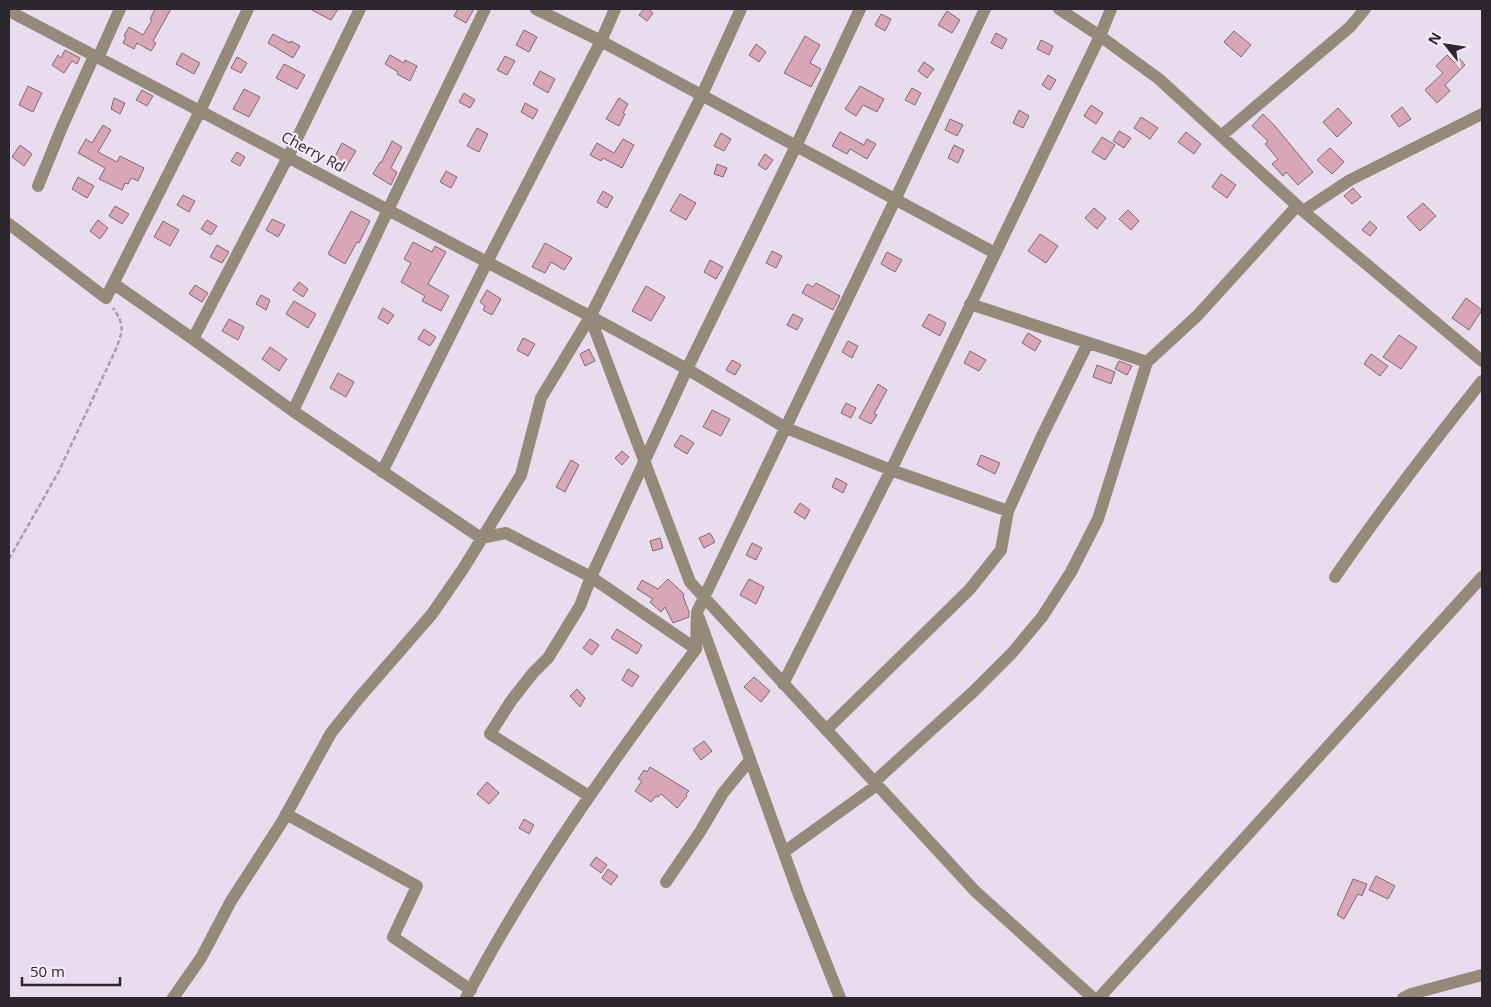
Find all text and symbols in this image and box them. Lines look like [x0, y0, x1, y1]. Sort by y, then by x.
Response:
north arrow [1421, 20, 1471, 70]
text: N [1423, 29, 1445, 48]
street label: Cherry Rd [278, 126, 349, 176]
scale bar [22, 954, 120, 986]
text: 50 m [30, 961, 65, 981]

